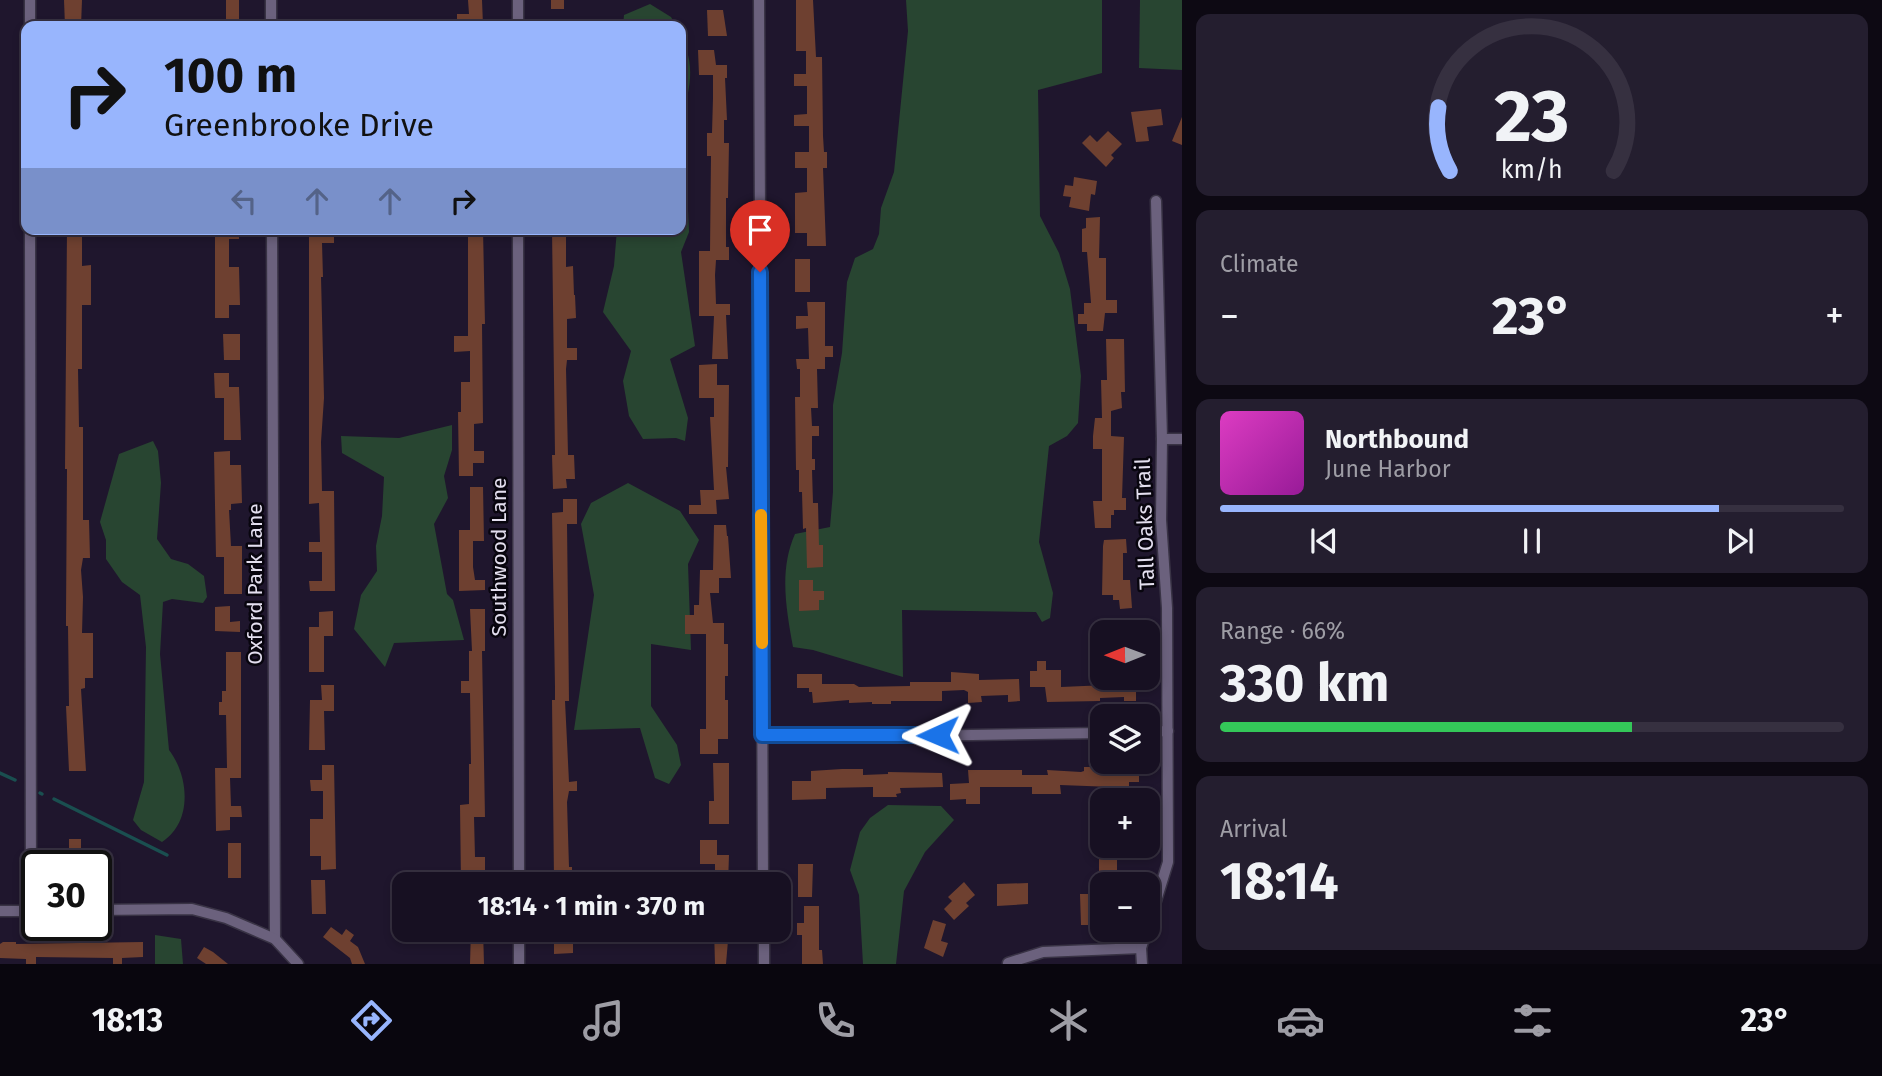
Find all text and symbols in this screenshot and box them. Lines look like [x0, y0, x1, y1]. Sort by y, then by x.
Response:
text: 100 m [164, 46, 297, 105]
icon: right [49, 49, 140, 140]
text: 23 [1494, 73, 1570, 160]
text: Greenbrooke Drive [164, 106, 434, 144]
text: km/h [1501, 155, 1563, 185]
icon: left [225, 182, 263, 220]
icon: ahead [298, 182, 336, 220]
icon: ahead [371, 182, 409, 220]
icon: right [444, 182, 482, 220]
pin [730, 200, 790, 272]
icon: arrive [741, 211, 779, 249]
text: Climate [1220, 250, 1299, 278]
text: 23° [1492, 285, 1572, 348]
text: − [1220, 293, 1239, 339]
text: + [1825, 293, 1844, 339]
text: Northbound [1325, 424, 1469, 455]
text: June Harbor [1325, 455, 1451, 483]
street label: Tall Oaks Trail [1130, 458, 1160, 590]
street label: Southwood Lane [486, 478, 512, 636]
street label: Oxford Park Lane [242, 503, 268, 665]
icon: previous [1305, 522, 1343, 560]
icon: pause [1513, 522, 1551, 560]
icon: next [1721, 522, 1759, 560]
text: Range · 66% [1220, 617, 1345, 645]
north arrow [1090, 620, 1160, 690]
map controls [1090, 620, 1160, 942]
text: 330 km [1220, 652, 1389, 715]
position arrow [901, 698, 975, 772]
button: layers [1090, 704, 1160, 774]
button: + [1090, 788, 1160, 858]
text: Arrival [1220, 815, 1287, 843]
speed limit sign: 30 [21, 850, 112, 941]
text: 18:14 [1220, 850, 1339, 913]
button: − [1090, 872, 1160, 942]
text: 18:14 · 1 min · 370 m [478, 891, 705, 922]
icon: directions [347, 996, 396, 1045]
icon: music [579, 996, 628, 1045]
icon: phone [811, 996, 860, 1045]
icon: climate [1044, 996, 1093, 1045]
icon: car [1276, 996, 1325, 1045]
icon: filters [1508, 996, 1557, 1045]
text: 18:13 [92, 1001, 163, 1039]
text: 23° [1741, 1001, 1790, 1039]

